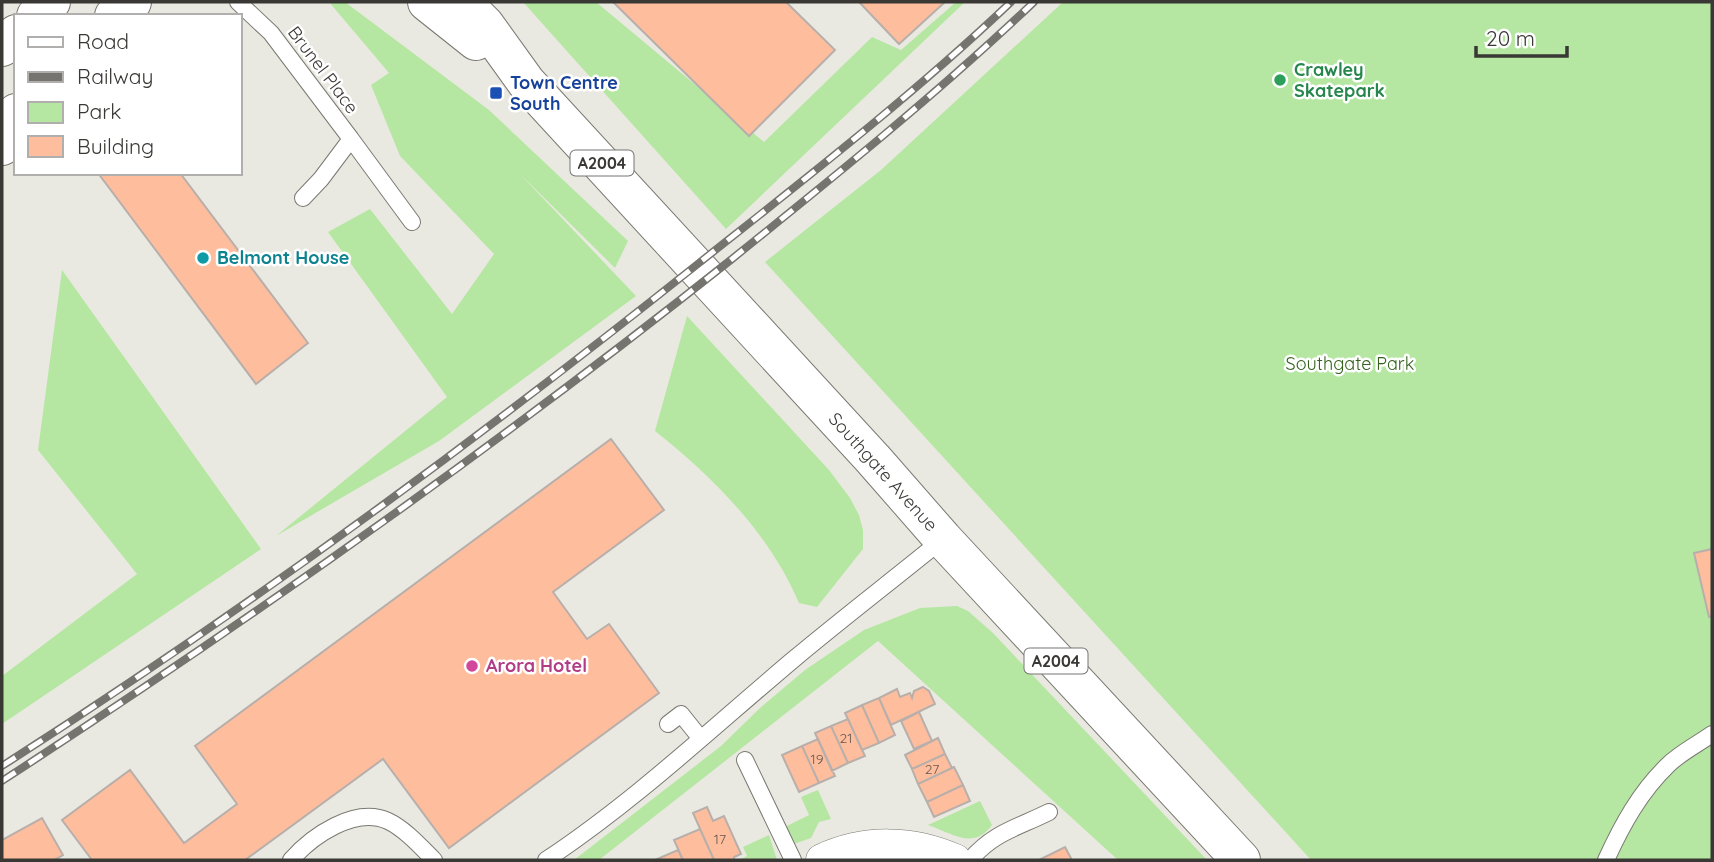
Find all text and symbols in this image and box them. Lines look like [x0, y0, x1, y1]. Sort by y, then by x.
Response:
legend [14, 14, 242, 175]
scale bar [1476, 14, 1567, 58]
street label: Brunel Place [283, 21, 364, 118]
text: 20 m [1486, 25, 1535, 51]
text: Road [77, 28, 129, 54]
place label: Crawley Skatepark [1294, 58, 1385, 102]
text: Railway [77, 63, 153, 89]
place label: Town Centre South [510, 71, 618, 115]
marker: Crawley Skatepark [1272, 72, 1288, 88]
marker: Town Centre South [488, 85, 504, 101]
text: Park [77, 98, 121, 124]
text: Building [77, 133, 154, 159]
road number: A2004 [570, 150, 634, 176]
place label: Belmont House [217, 246, 349, 269]
marker: Belmont House [195, 250, 211, 266]
park label: Southgate Park [1286, 352, 1414, 375]
street label: Southgate Avenue [824, 407, 943, 536]
road number: A2004 [1024, 648, 1088, 674]
place label: Arora Hotel [486, 654, 587, 677]
marker: Arora Hotel [464, 658, 480, 674]
house number: 21 [840, 729, 852, 747]
house number: 19 [811, 750, 824, 768]
house number: 27 [925, 760, 939, 778]
house number: 17 [714, 830, 726, 848]

